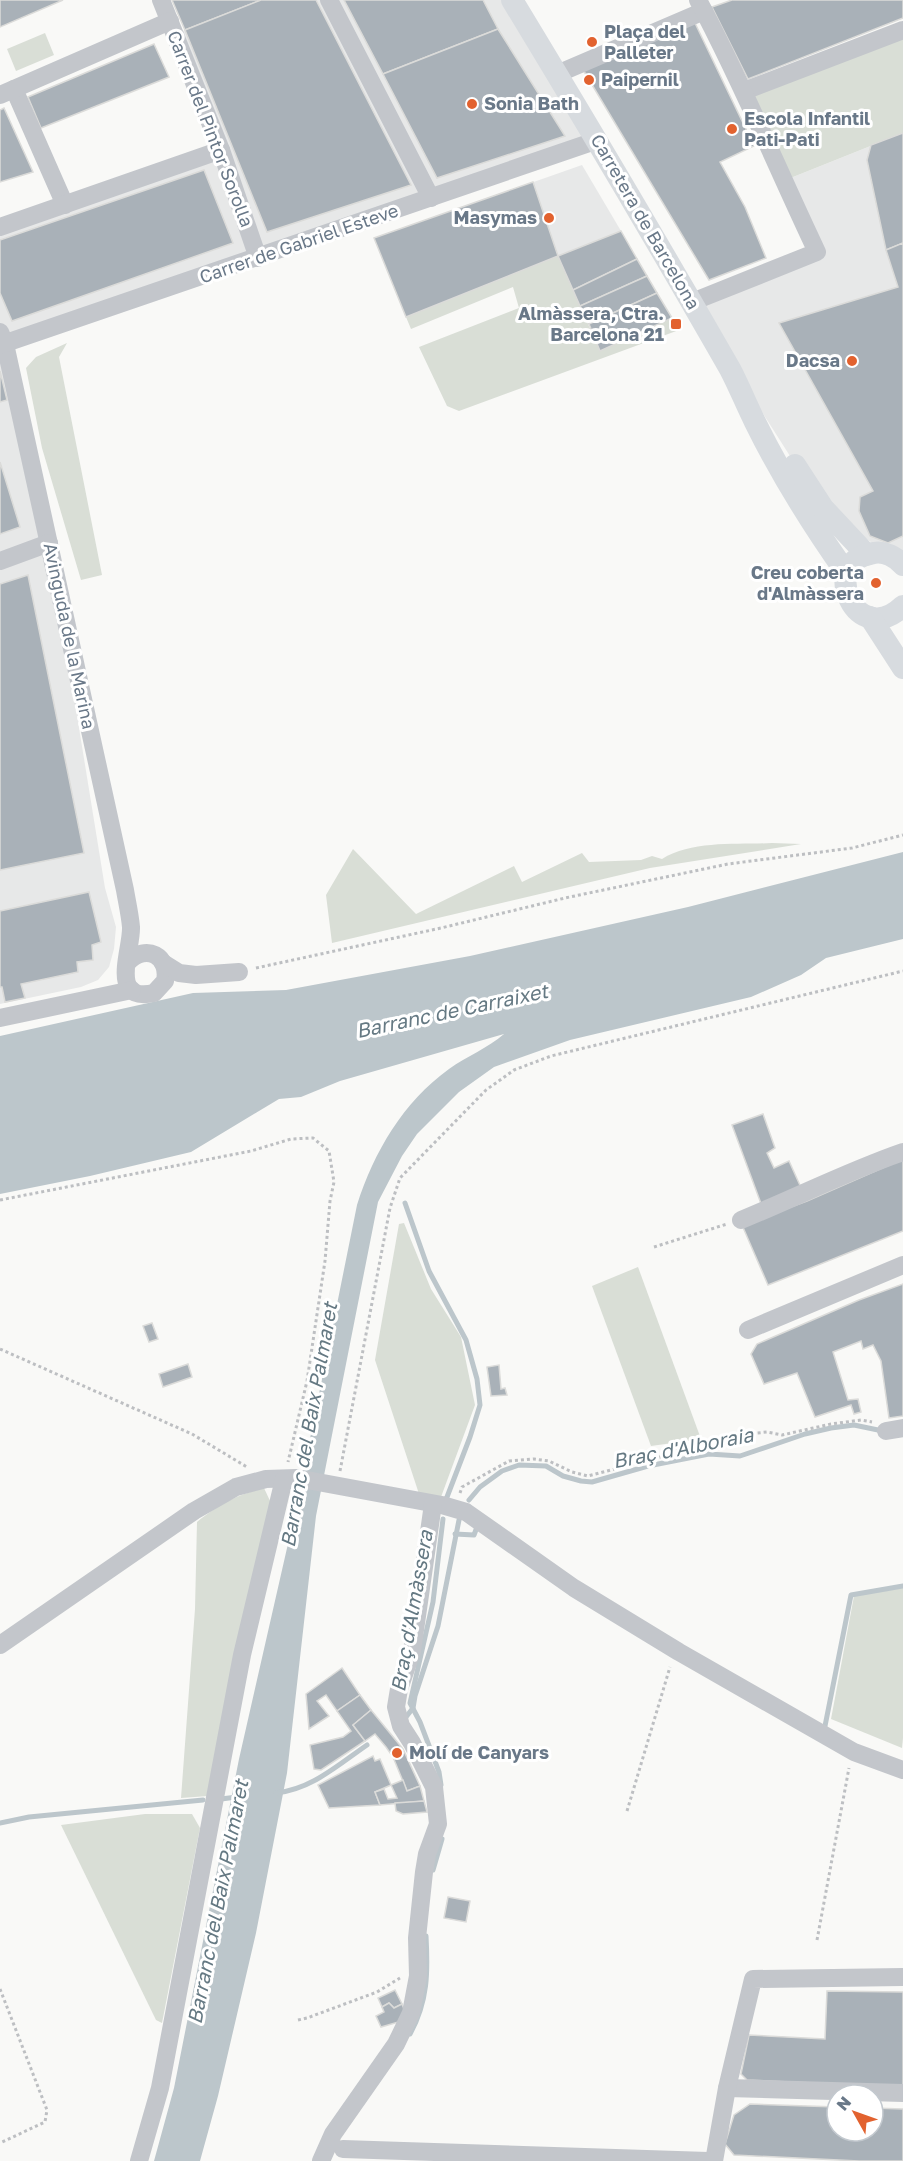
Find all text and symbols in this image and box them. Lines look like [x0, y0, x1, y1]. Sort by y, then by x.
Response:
place label: Plaça del Palleter [604, 20, 686, 63]
street label: Carrer del Pintor Sorolla [163, 27, 259, 230]
marker: Plaça del Palleter [585, 35, 599, 49]
place label: Paipernil [601, 68, 679, 90]
marker: Paipernil [582, 73, 596, 87]
place label: Sonia Bath [484, 92, 579, 114]
marker: Sonia Bath [465, 97, 479, 111]
place label: Escola Infantil Pati-Pati [744, 107, 870, 150]
marker: Escola Infantil Pati-Pati [725, 122, 739, 136]
street label: Carretera de Barcelona [587, 130, 705, 313]
street label: Carrer de Gabriel Esteve [196, 199, 401, 287]
place label: Masymas [454, 206, 537, 228]
marker: Masymas [542, 211, 556, 225]
place label: Almàssera, Ctra. Barcelona 21 [518, 302, 664, 345]
marker: Almàssera, Ctra. Barcelona 21 [669, 317, 683, 331]
place label: Dacsa [786, 349, 840, 371]
marker: Dacsa [845, 354, 859, 368]
street label: Avinguda de la Marina [39, 541, 100, 731]
place label: Creu coberta d'Almàssera [751, 561, 864, 604]
marker: Creu coberta d'Almàssera [869, 576, 883, 590]
water label: Barranc de Carraixet [354, 978, 552, 1042]
water label: Barranc del Baix Palmaret [275, 1299, 342, 1549]
water label: Braç d'Alboraia [611, 1422, 756, 1473]
water label: Braç d'Almàssera [385, 1528, 438, 1694]
place label: Molí de Canyars [409, 1741, 549, 1763]
marker: Molí de Canyars [390, 1746, 404, 1760]
water label: Barranc del Baix Palmaret [182, 1776, 253, 2026]
north arrow [825, 2083, 885, 2143]
text: N [832, 2092, 855, 2114]

